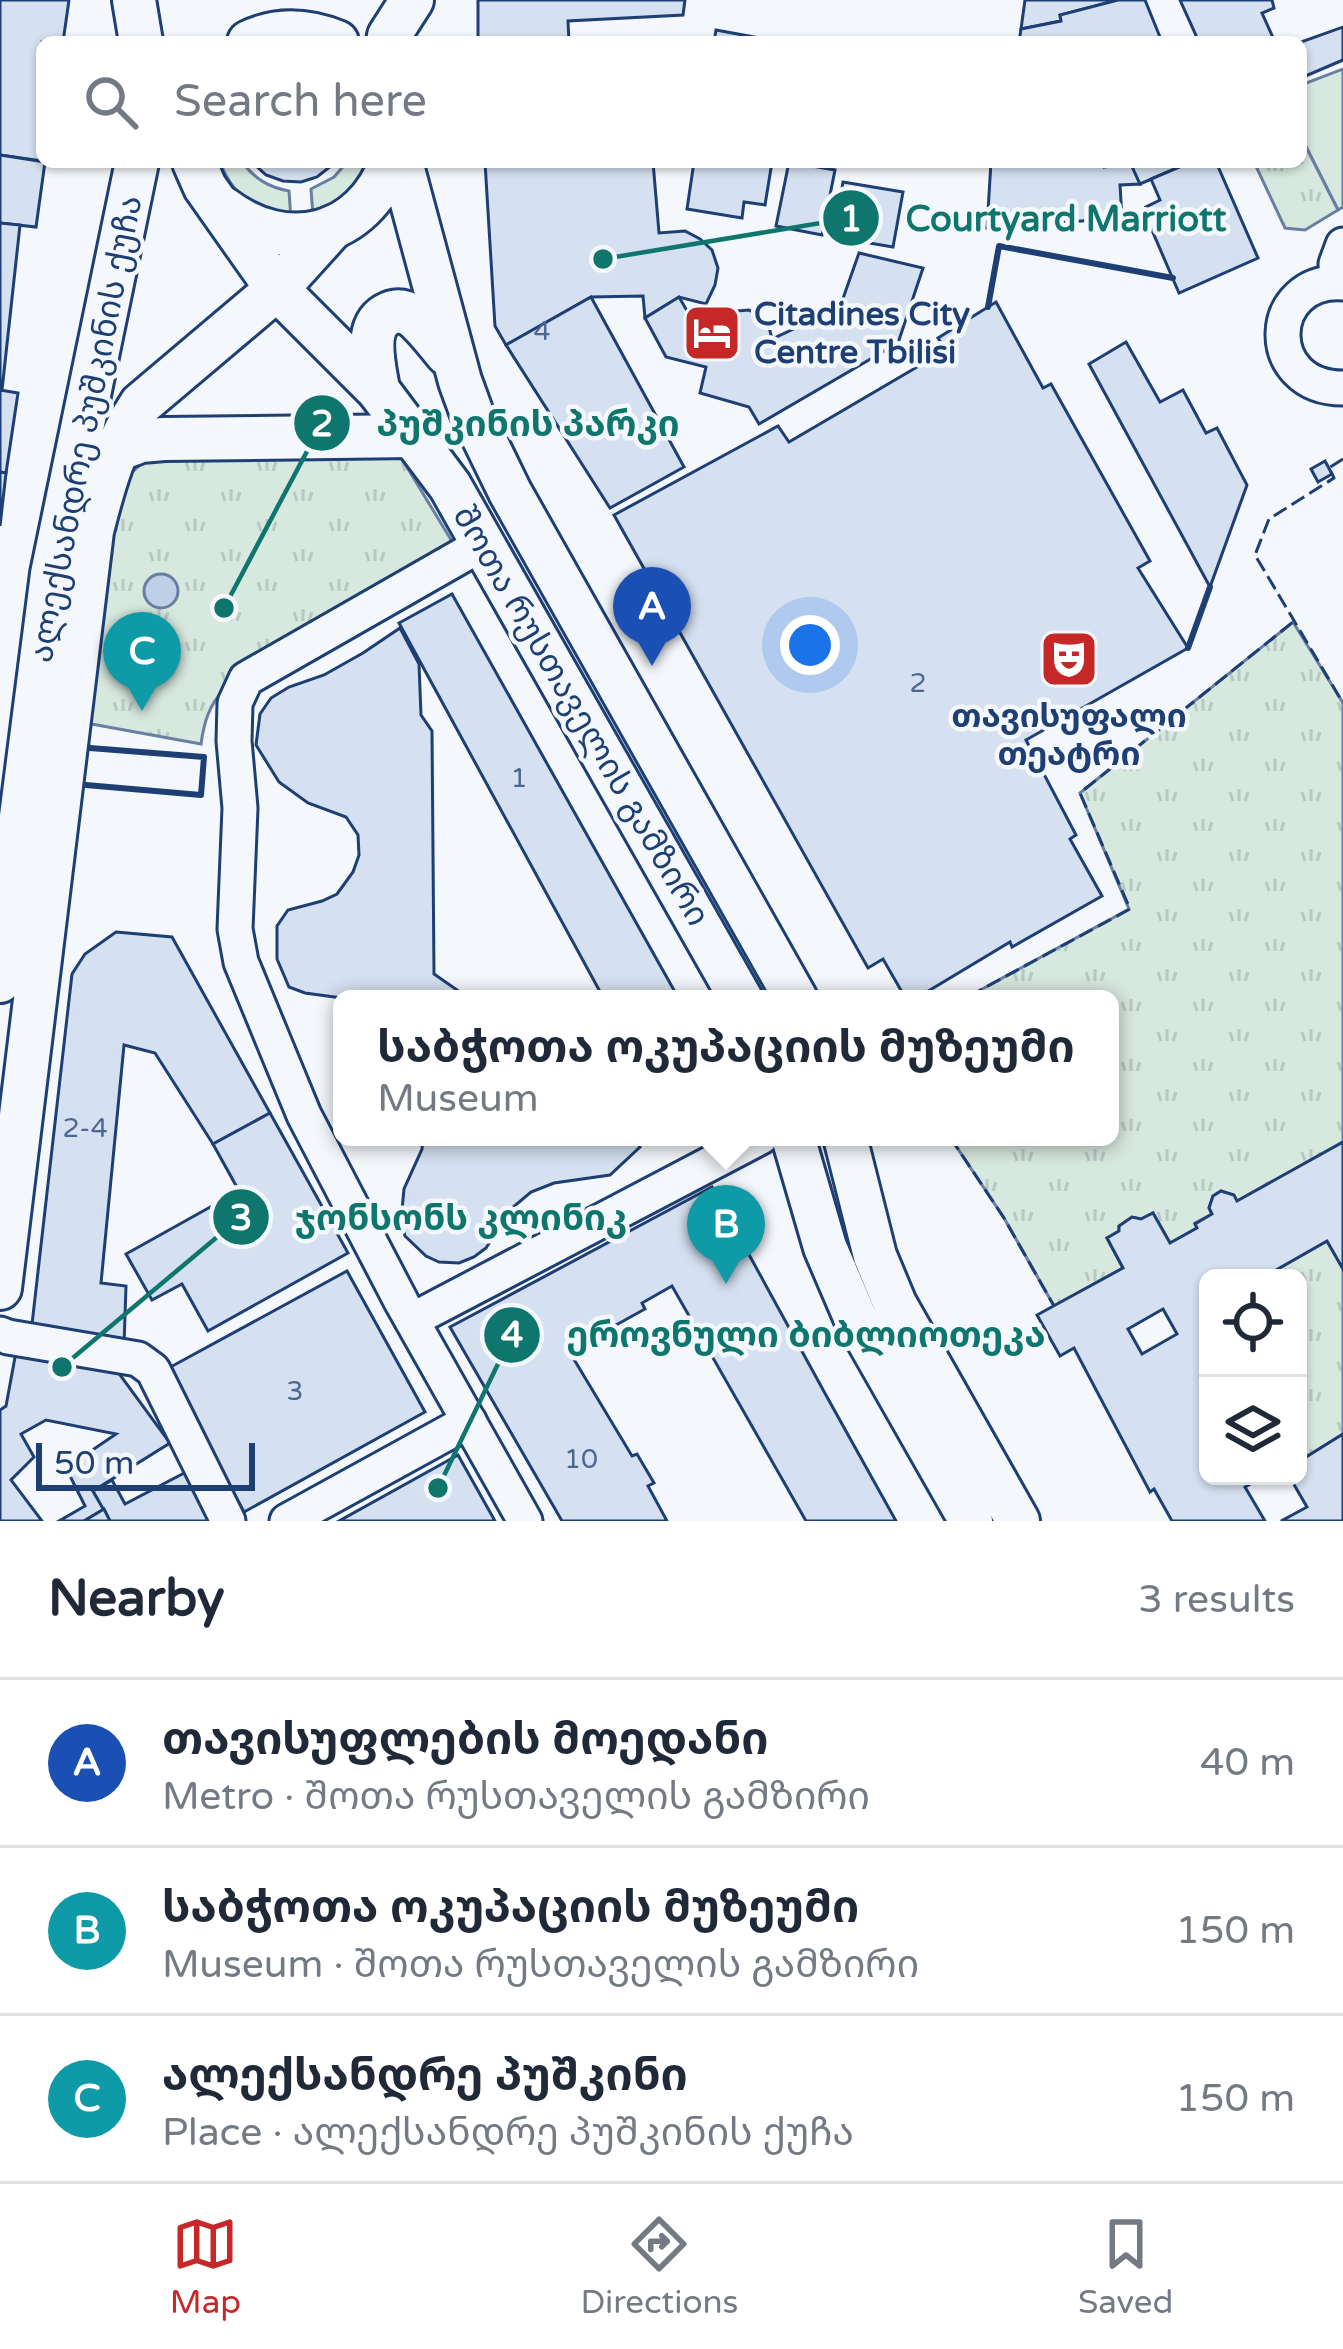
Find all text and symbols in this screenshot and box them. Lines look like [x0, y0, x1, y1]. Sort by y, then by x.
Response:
search box [36, 36, 1307, 168]
icon: search [78, 69, 144, 135]
text: Search here [174, 75, 427, 129]
callout: Courtyard Marriott [821, 182, 1250, 254]
street label: ალექსანდრე პუშკინის ქუჩა [22, 192, 150, 666]
text: 1 [840, 198, 862, 241]
text: Courtyard Marriott [905, 198, 1227, 241]
place label: Citadines City Centre Tbilisi [754, 295, 970, 372]
hotel icon: Citadines City Centre Tbilisi [681, 302, 743, 364]
house number: 4 [534, 315, 551, 348]
callout: პუშკინის პარკი [292, 387, 703, 459]
text: 2 [311, 403, 333, 446]
text: პუშკინის პარკი [376, 403, 680, 446]
street label: შოთა რუსთაველის გამზირი [445, 499, 717, 933]
pin: A [613, 567, 691, 666]
pin: C [103, 612, 181, 711]
your location [780, 615, 840, 675]
theatre icon: თავისუფალი თეატრი [1038, 628, 1100, 690]
house number: 2 [910, 667, 926, 700]
place label: თავისუფალი თეატრი [951, 697, 1187, 774]
house number: 1 [511, 762, 527, 795]
popup [333, 990, 1119, 1146]
text: საბჭოთა ოკუპაციის მუზეუმი [377, 1021, 1075, 1075]
text: Museum [377, 1075, 539, 1122]
house number: 2-4 [62, 1112, 108, 1145]
callout: ჯონსონს კლინიკ [211, 1181, 651, 1253]
pin: B [687, 1185, 765, 1284]
text: 3 [230, 1197, 252, 1240]
text: ჯონსონს კლინიკ [295, 1197, 627, 1240]
map controls [1199, 1269, 1307, 1485]
button: locate [1199, 1269, 1307, 1377]
callout: ეროვნული ბიბლიოთეკა [482, 1299, 1069, 1371]
text: 4 [501, 1314, 524, 1357]
text: ეროვნული ბიბლიოთეკა [567, 1314, 1045, 1357]
house number: 3 [287, 1375, 303, 1408]
button: layers [1199, 1377, 1307, 1485]
scale bar [36, 1437, 255, 1490]
house number: 10 [564, 1443, 598, 1476]
text: 50 m [54, 1444, 134, 1483]
text: Nearby [48, 1568, 225, 1630]
text: 3 results [1138, 1576, 1295, 1623]
text: თავისუფლების მოედანი [162, 1713, 768, 1767]
text: A [72, 1739, 102, 1786]
text: 40 m [1200, 1739, 1295, 1786]
text: Metro · შოთა რუსთაველის გამზირი [162, 1773, 870, 1820]
text: საბჭოთა ოკუპაციის მუზეუმი [162, 1881, 859, 1935]
text: B [73, 1907, 101, 1954]
text: 150 m [1176, 1907, 1295, 1954]
text: Museum · შოთა რუსთაველის გამზირი [162, 1941, 919, 1988]
text: ალექსანდრე პუშკინი [162, 2049, 688, 2103]
text: C [73, 2075, 101, 2122]
text: 150 m [1176, 2075, 1295, 2122]
text: Place · ალექსანდრე პუშკინის ქუჩა [162, 2109, 854, 2156]
tab: Map [170, 2211, 241, 2322]
tab: Directions [581, 2211, 738, 2322]
tab: Saved [1078, 2211, 1173, 2322]

